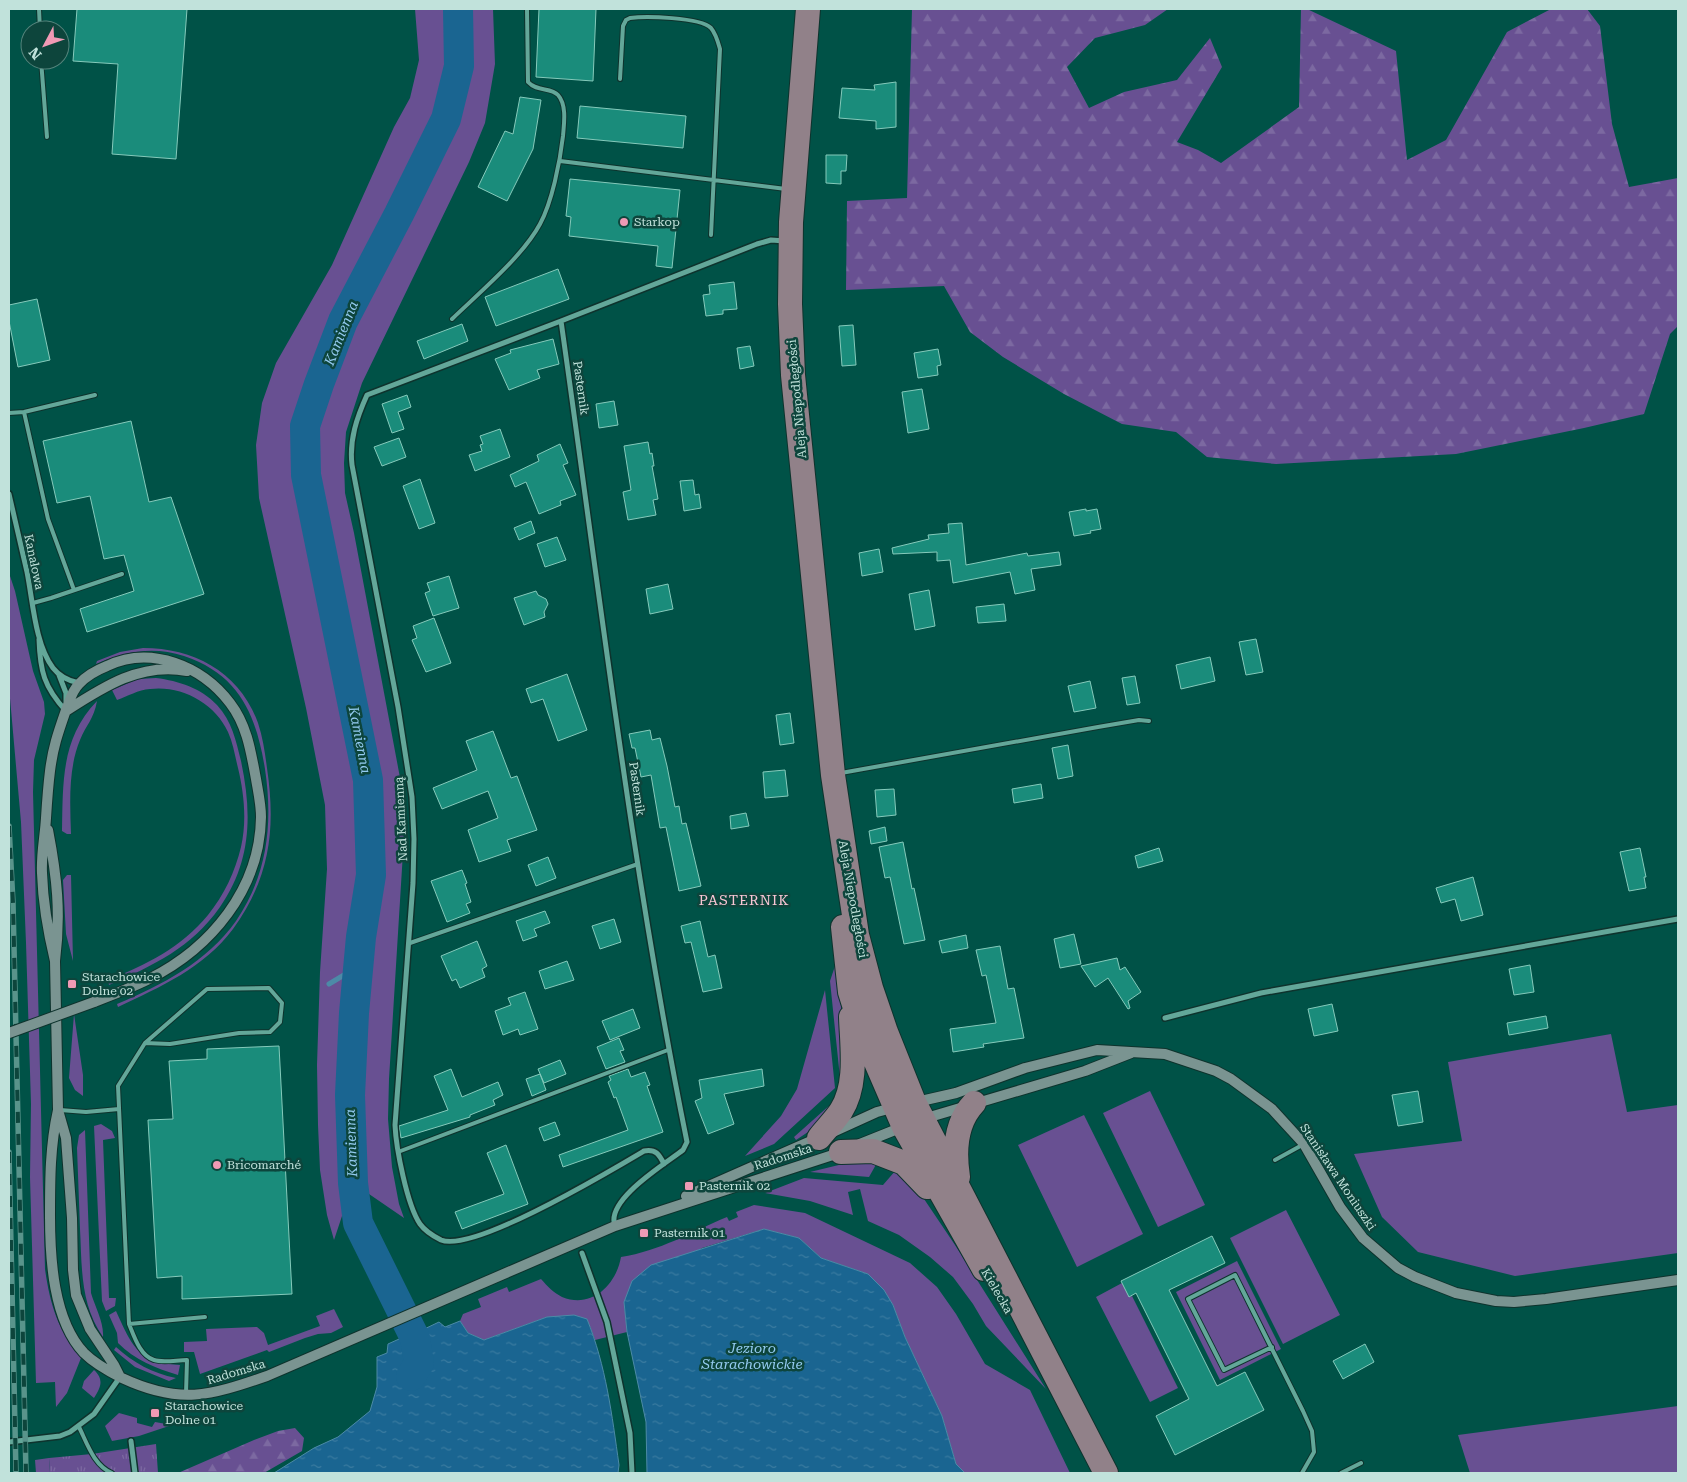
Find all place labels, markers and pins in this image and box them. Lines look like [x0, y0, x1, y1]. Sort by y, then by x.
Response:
place label: Starkop [634, 215, 680, 229]
marker: Starkop [618, 216, 630, 228]
place label: Starachowice Dolne 02 [82, 970, 161, 998]
marker: Starachowice Dolne 02 [66, 978, 78, 990]
place label: Bricomarché [227, 1158, 302, 1172]
marker: Bricomarché [211, 1159, 223, 1171]
place label: Pasternik 02 [699, 1179, 770, 1193]
marker: Pasternik 02 [683, 1180, 695, 1192]
place label: Pasternik 01 [654, 1226, 725, 1240]
marker: Pasternik 01 [638, 1227, 650, 1239]
place label: Starachowice Dolne 01 [165, 1399, 244, 1427]
marker: Starachowice Dolne 01 [149, 1407, 161, 1419]

